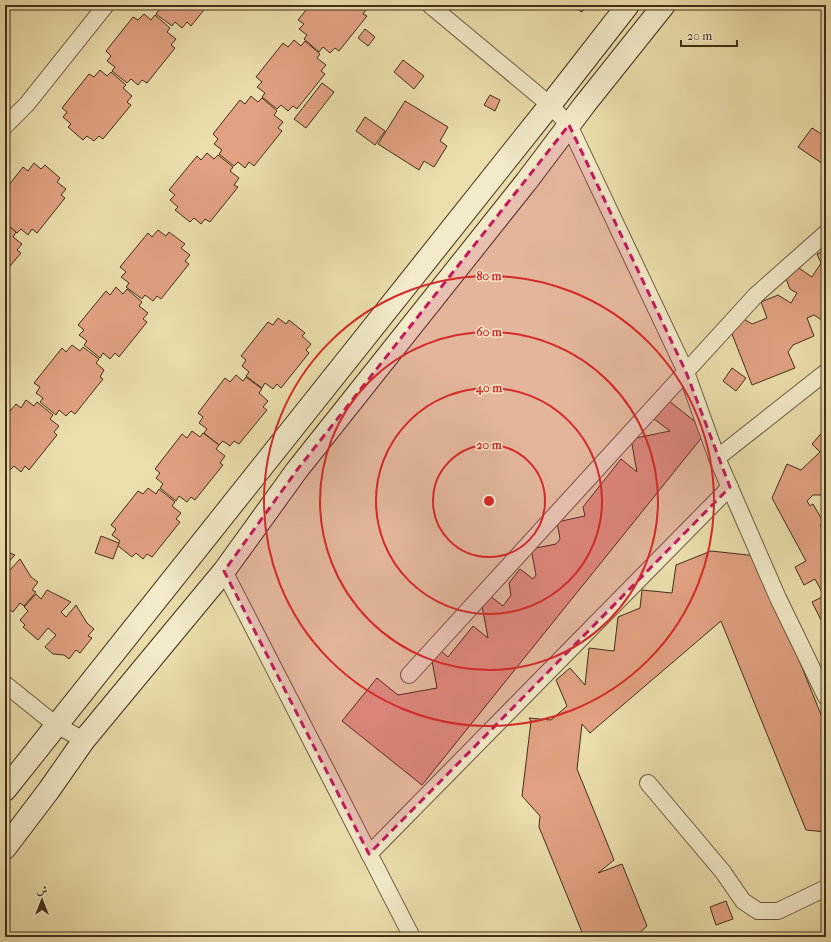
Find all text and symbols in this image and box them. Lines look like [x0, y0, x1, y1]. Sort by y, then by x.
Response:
scale bar [681, 22, 737, 48]
text: 20 m [687, 29, 712, 43]
text: 80 m [476, 269, 503, 283]
text: 60 m [476, 325, 503, 339]
text: 40 m [475, 381, 503, 396]
text: 20 m [476, 438, 503, 452]
centre of rings [482, 494, 496, 508]
north arrow [22, 880, 62, 920]
text: ش [37, 884, 48, 897]

